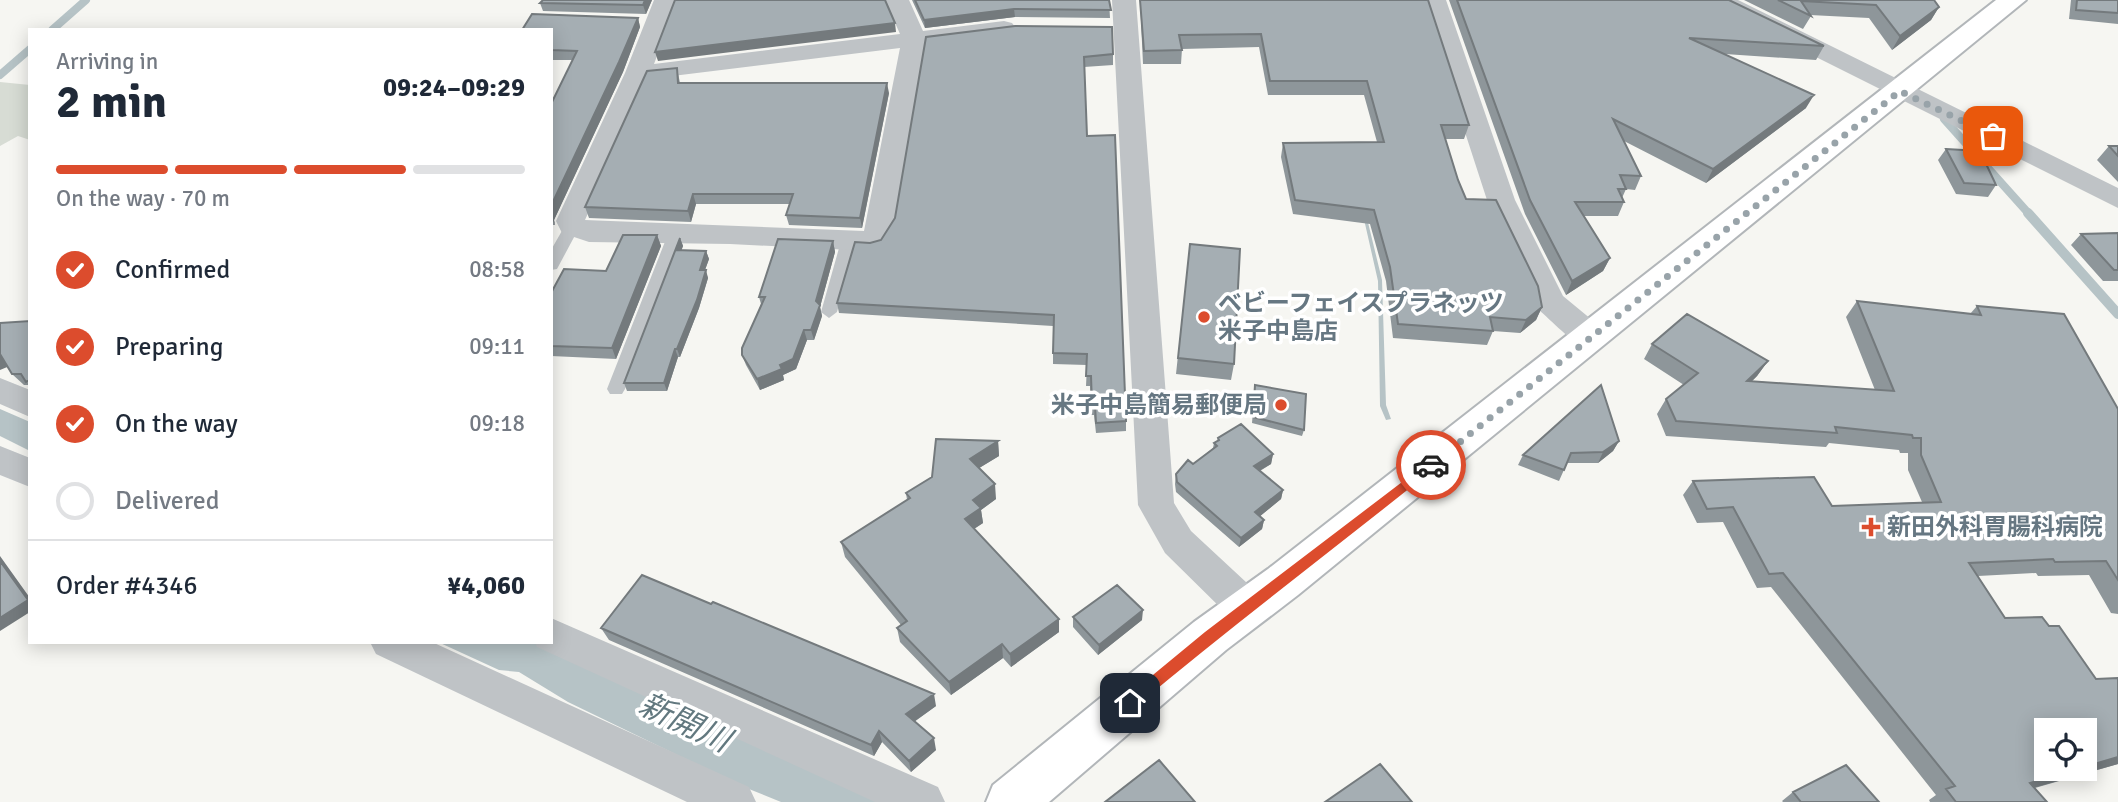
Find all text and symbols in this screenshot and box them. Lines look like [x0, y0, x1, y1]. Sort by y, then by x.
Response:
text: Arriving in [56, 47, 158, 76]
text: 09:24–09:29 [383, 72, 525, 104]
text: 2 min [56, 74, 167, 130]
pin [1963, 106, 2023, 166]
icon: bag [1974, 117, 2012, 155]
text: On the way · 70 m [56, 184, 230, 213]
icon: check [56, 251, 94, 289]
text: Confirmed [115, 254, 230, 286]
text: 08:58 [469, 255, 525, 284]
place label: ベビーフェイスプラネッツ 米子中島店 [1218, 288, 1504, 346]
marker: ベビーフェイスプラネッツ 米子中島店 [1196, 309, 1212, 325]
icon: check [56, 328, 94, 366]
text: Preparing [115, 331, 223, 363]
text: 09:11 [469, 332, 525, 361]
place label: 米子中島簡易郵便局 [1051, 390, 1267, 420]
marker: 米子中島簡易郵便局 [1273, 397, 1289, 413]
icon: check [56, 405, 94, 443]
text: On the way [115, 408, 238, 440]
text: 09:18 [469, 409, 525, 438]
courier [1396, 430, 1466, 500]
icon: car [1412, 446, 1450, 484]
text: Delivered [115, 485, 220, 517]
place label: 新田外科胃腸科病院 [1887, 512, 2103, 542]
marker: 新田外科胃腸科病院 [1861, 517, 1881, 537]
text: Order #4346 [56, 570, 197, 602]
text: ¥4,060 [447, 570, 525, 602]
pin [1100, 673, 1160, 733]
water label: 新開川 [633, 684, 739, 762]
icon: home [1111, 684, 1149, 722]
map controls [2034, 718, 2097, 781]
button: locate [2034, 718, 2097, 781]

